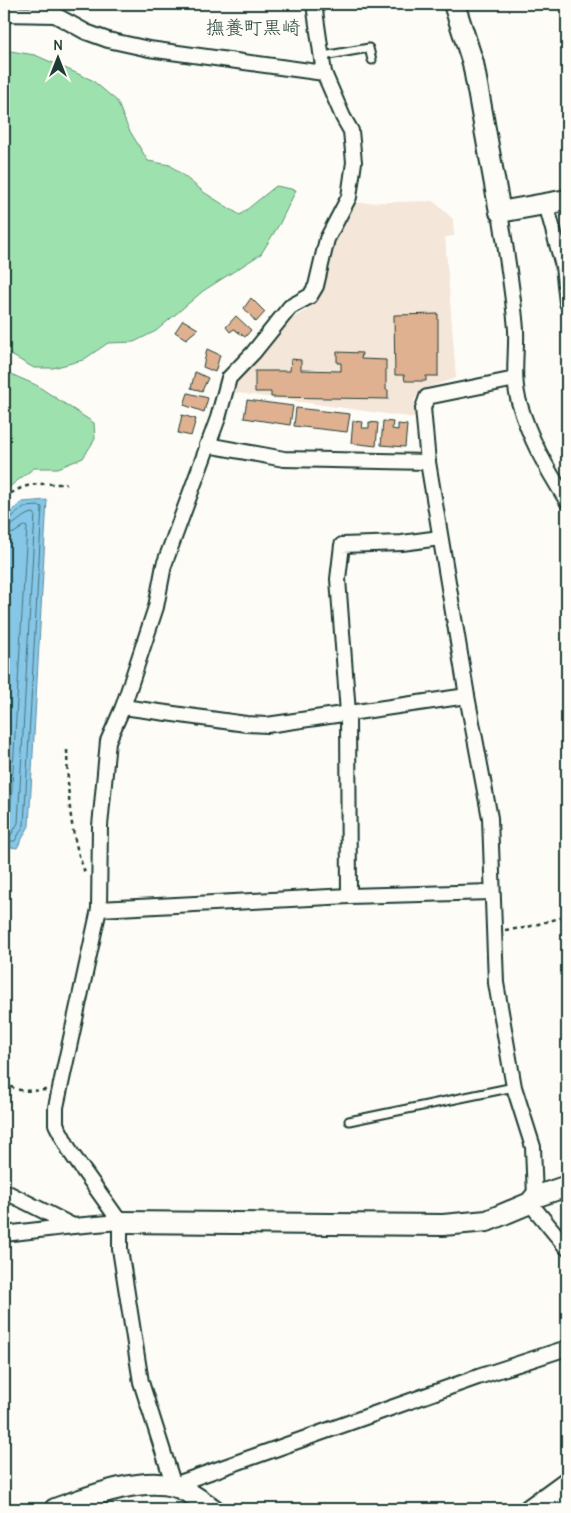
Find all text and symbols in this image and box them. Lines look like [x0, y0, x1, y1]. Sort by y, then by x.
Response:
district label: 撫養町黒崎 [205, 15, 301, 39]
north arrow [32, 32, 82, 82]
text: N [53, 36, 63, 54]

